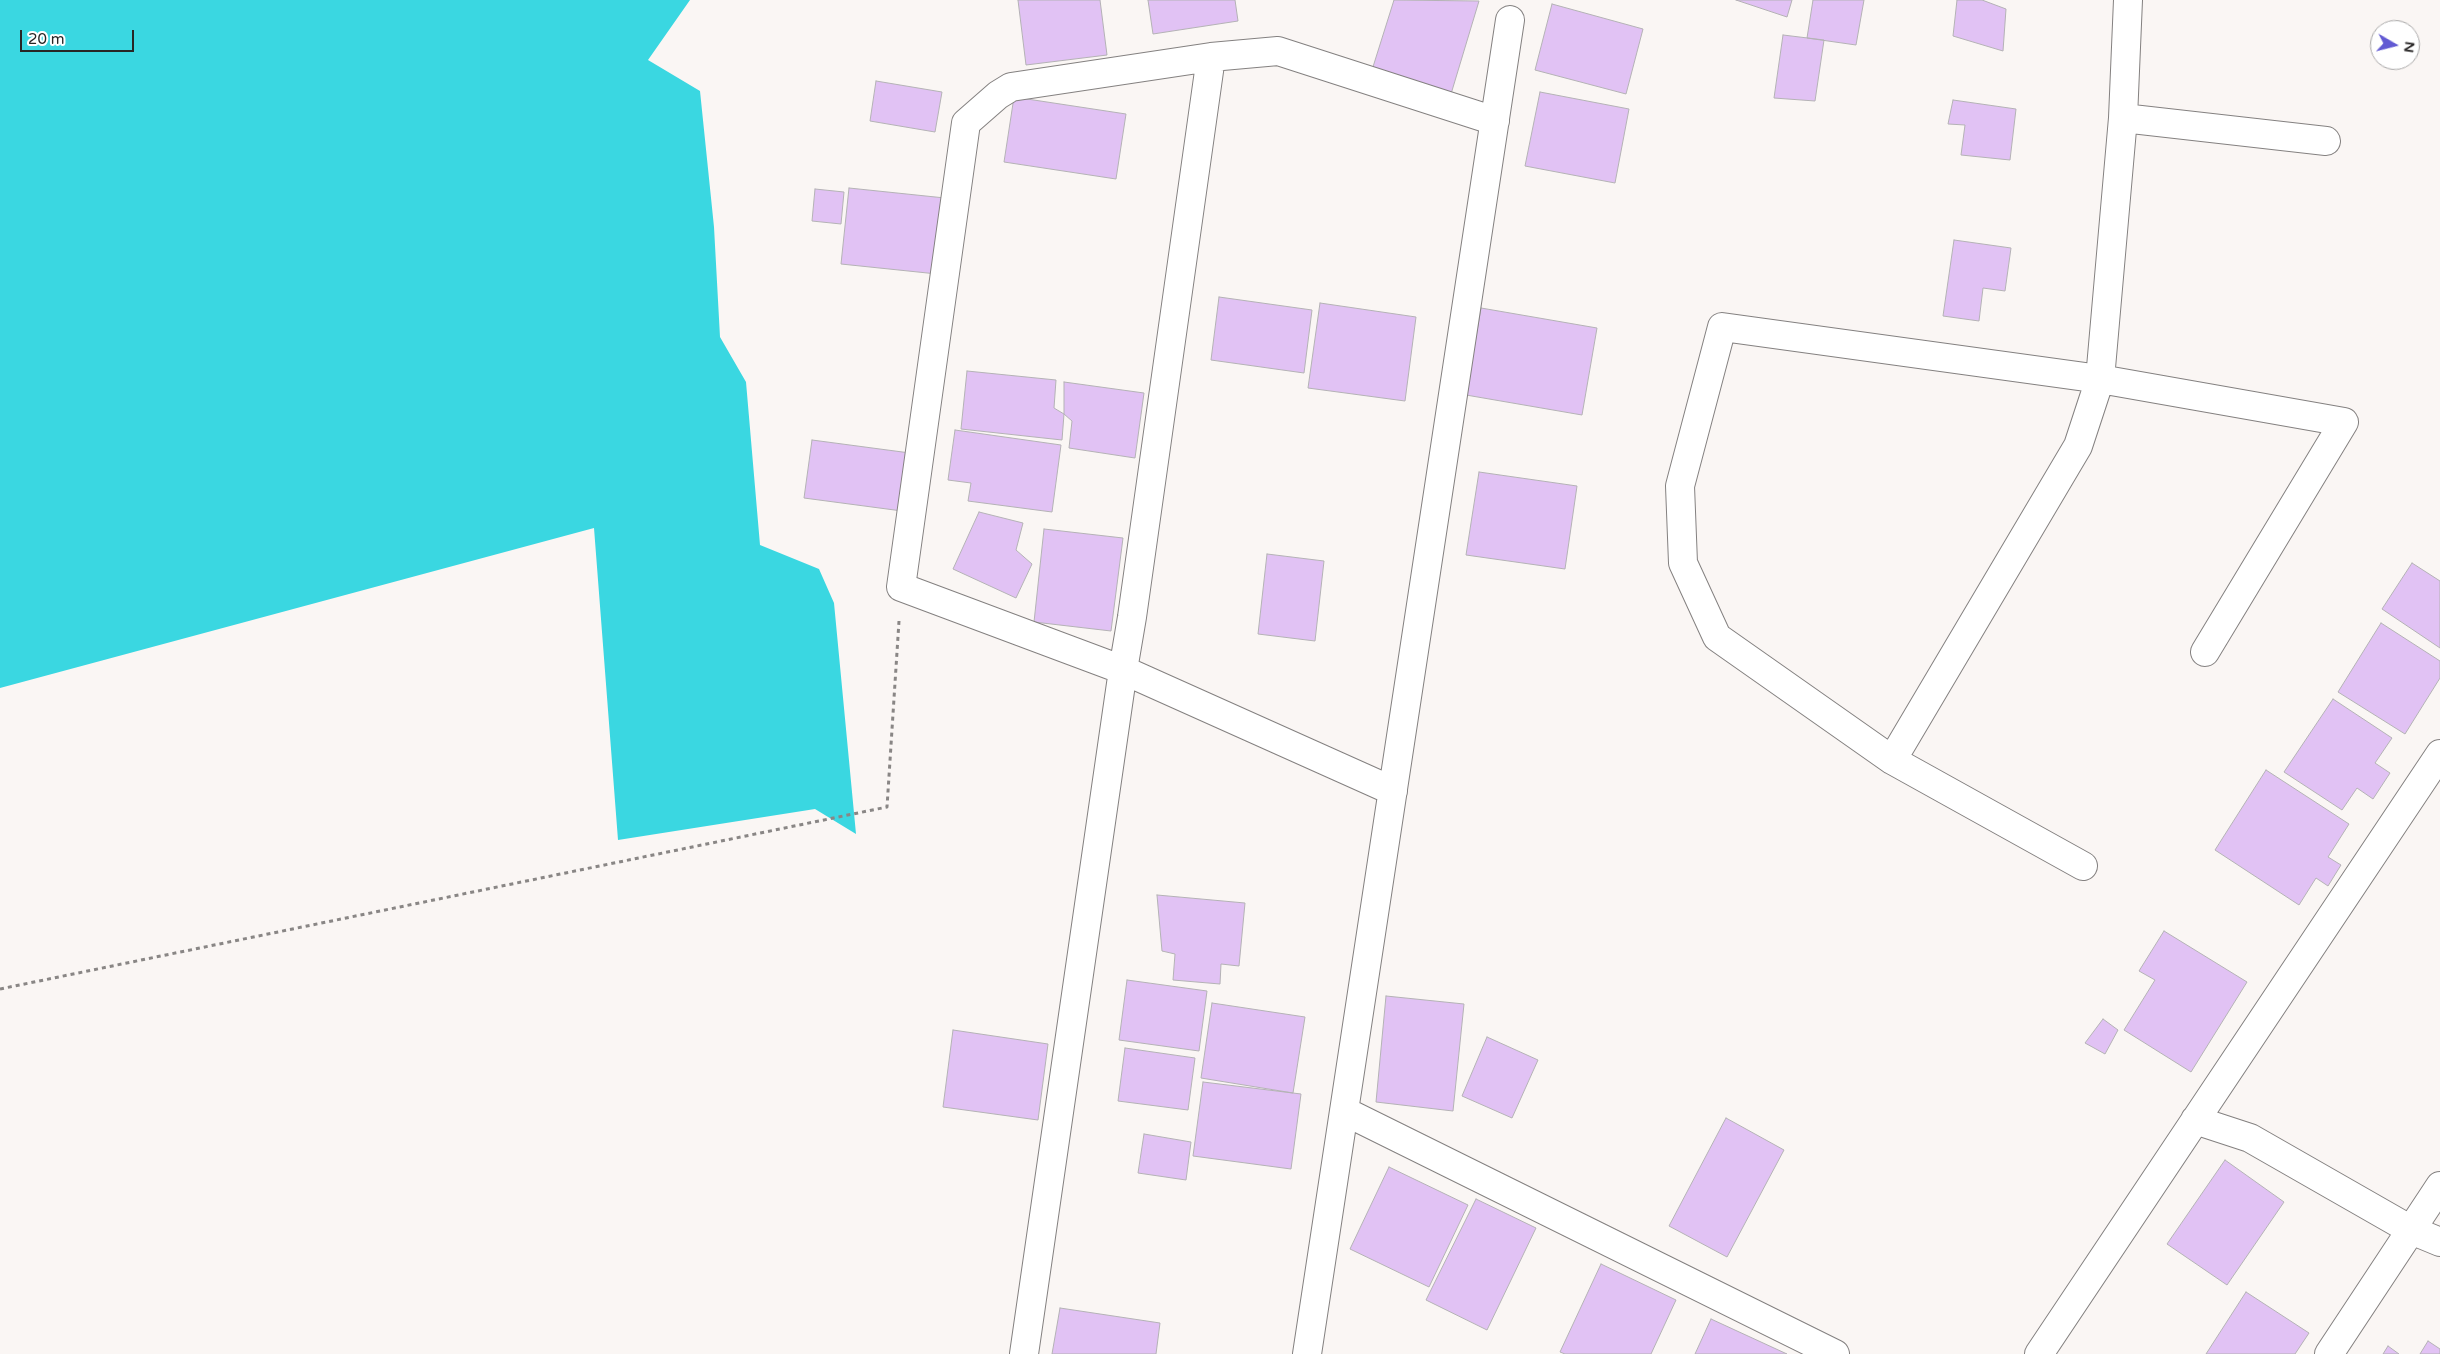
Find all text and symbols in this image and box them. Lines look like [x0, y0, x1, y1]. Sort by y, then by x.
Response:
scale bar [22, 20, 136, 52]
north arrow [2370, 20, 2420, 70]
text: 20 m [28, 30, 65, 48]
text: N [2400, 40, 2419, 54]

